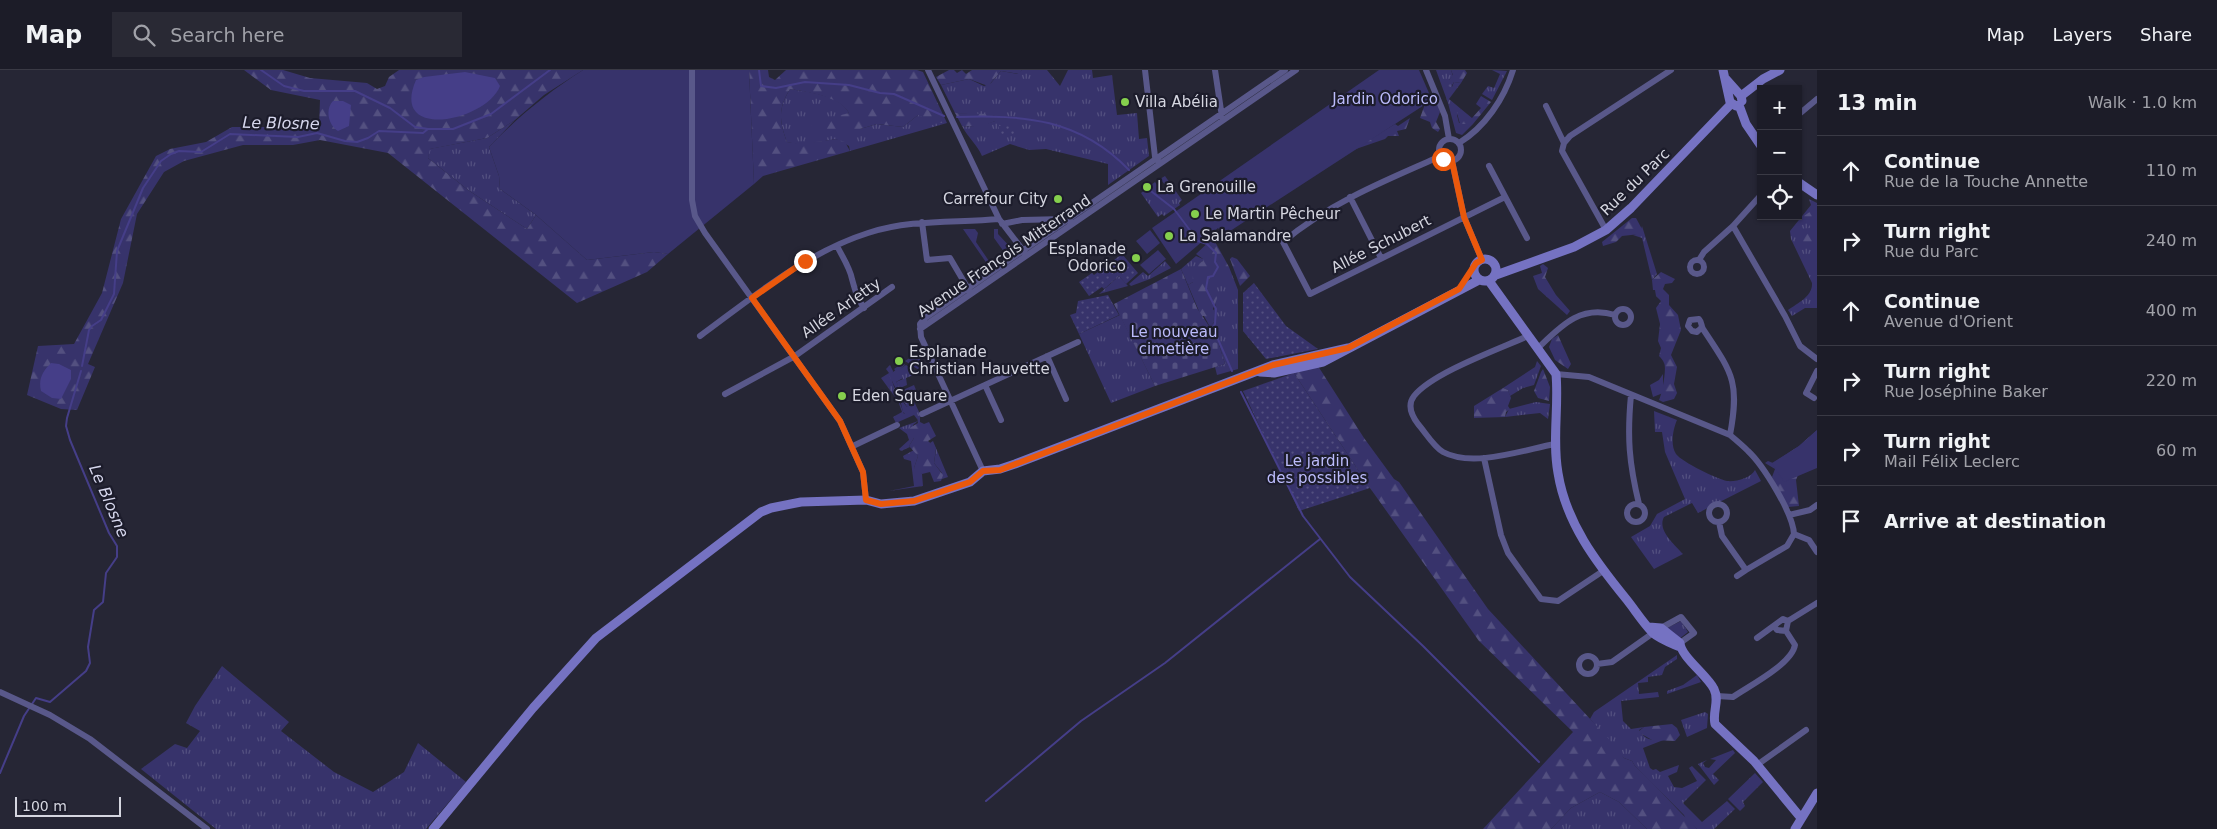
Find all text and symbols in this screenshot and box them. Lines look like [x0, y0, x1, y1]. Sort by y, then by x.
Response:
search box [112, 12, 462, 57]
text: Map [25, 21, 82, 49]
icon: search [130, 21, 158, 49]
text: Search here [170, 24, 284, 46]
text: Map [1986, 24, 2024, 45]
text: Layers [2052, 24, 2112, 45]
text: Share [2140, 24, 2192, 45]
map controls [1757, 85, 1802, 220]
button: + [1757, 85, 1802, 130]
park label: Jardin Odorico [1331, 90, 1438, 108]
text: 13 min [1837, 91, 1918, 115]
place label: Villa Abélia [1135, 93, 1218, 111]
text: Walk · 1.0 km [2088, 93, 2197, 112]
marker: Villa Abélia [1119, 96, 1131, 108]
water label: Le Blosne [242, 113, 320, 133]
button: − [1757, 130, 1802, 175]
street label: Rue du Parc [1597, 145, 1673, 219]
route start [1432, 148, 1455, 171]
text: Continue [1884, 150, 1980, 172]
icon: ahead [1837, 157, 1865, 185]
text: 110 m [2146, 161, 2197, 180]
text: Rue de la Touche Annette [1884, 172, 2088, 191]
button: locate [1757, 175, 1802, 220]
place label: La Grenouille [1157, 178, 1256, 196]
marker: La Grenouille [1141, 181, 1153, 193]
place label: Carrefour City [943, 190, 1048, 208]
street label: Avenue François Mitterrand [914, 191, 1094, 321]
marker: Carrefour City [1052, 193, 1064, 205]
place label: Le Martin Pêcheur [1205, 205, 1341, 223]
marker: Le Martin Pêcheur [1189, 208, 1201, 220]
street label: Allée Schubert [1328, 211, 1434, 277]
text: Turn right [1884, 220, 1990, 242]
place label: La Salamandre [1179, 227, 1291, 245]
icon: right [1837, 227, 1865, 255]
marker: La Salamandre [1163, 230, 1175, 242]
text: 240 m [2146, 231, 2197, 250]
place label: Esplanade Odorico [1048, 240, 1126, 275]
text: Rue du Parc [1884, 242, 1979, 261]
route end [794, 250, 817, 273]
marker: Esplanade Odorico [1130, 252, 1142, 264]
street label: Allée Arletty [798, 274, 884, 342]
text: Continue [1884, 290, 1980, 312]
icon: ahead [1837, 297, 1865, 325]
text: 400 m [2146, 301, 2197, 320]
text: Avenue d'Orient [1884, 312, 2013, 331]
park label: Le nouveau cimetière [1130, 323, 1218, 358]
place label: Esplanade Christian Hauvette [909, 343, 1050, 378]
marker: Esplanade Christian Hauvette [893, 355, 905, 367]
text: Turn right [1884, 360, 1990, 382]
icon: right [1837, 367, 1865, 395]
text: 220 m [2146, 371, 2197, 390]
text: Rue Joséphine Baker [1884, 382, 2048, 401]
place label: Eden Square [852, 387, 947, 405]
marker: Eden Square [836, 390, 848, 402]
text: Turn right [1884, 430, 1990, 452]
icon: right [1837, 437, 1865, 465]
text: 60 m [2156, 441, 2197, 460]
park label: Le jardin des possibles [1267, 452, 1367, 487]
text: Mail Félix Leclerc [1884, 452, 2020, 471]
water label: Le Blosne [85, 462, 133, 540]
icon: arrive [1837, 507, 1865, 535]
text: Arrive at destination [1884, 510, 2106, 532]
scale bar [15, 794, 121, 817]
text: 100 m [22, 798, 67, 814]

